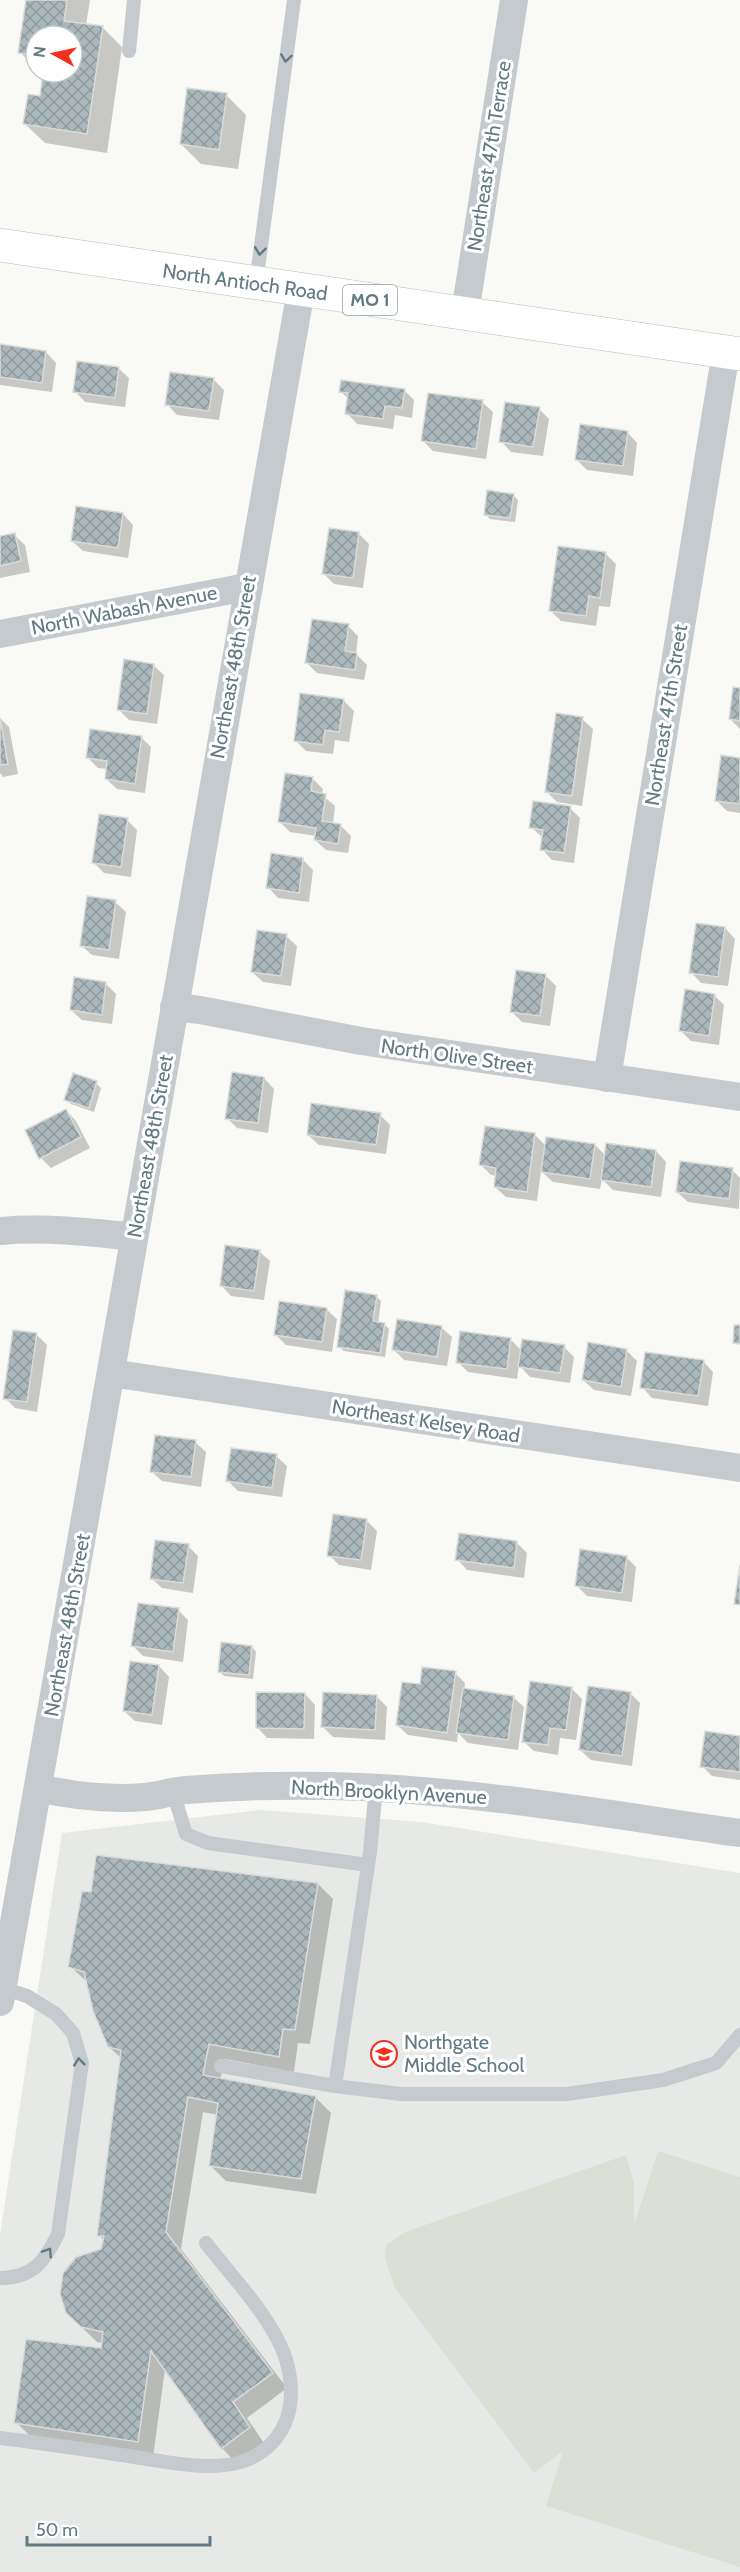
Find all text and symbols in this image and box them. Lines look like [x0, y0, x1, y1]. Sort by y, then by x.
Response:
north arrow [24, 24, 84, 84]
text: N [29, 45, 50, 59]
one-way arrow [280, 53, 293, 63]
street label: Northeast 47th Terrace [462, 59, 516, 253]
one-way arrow [254, 247, 266, 256]
street label: North Antioch Road [161, 259, 329, 305]
road number: MO 1 [343, 285, 397, 315]
street label: Northeast 48th Street [205, 573, 261, 760]
street label: North Wabash Avenue [29, 580, 219, 640]
street label: Northeast 47th Street [640, 622, 692, 807]
street label: North Olive Street [379, 1033, 535, 1079]
street label: Northeast 48th Street [122, 1052, 178, 1239]
street label: Northeast Kelsey Road [330, 1394, 522, 1448]
street label: Northeast 48th Street [39, 1531, 95, 1718]
street label: North Brooklyn Avenue [291, 1775, 487, 1809]
place label: Northgate Middle School [404, 2030, 524, 2077]
school or university icon: Northgate Middle School [369, 2039, 399, 2069]
one-way arrow [73, 2057, 86, 2066]
one-way arrow [41, 2248, 53, 2258]
scale bar [27, 2509, 210, 2547]
text: 50 m [36, 2519, 78, 2541]

